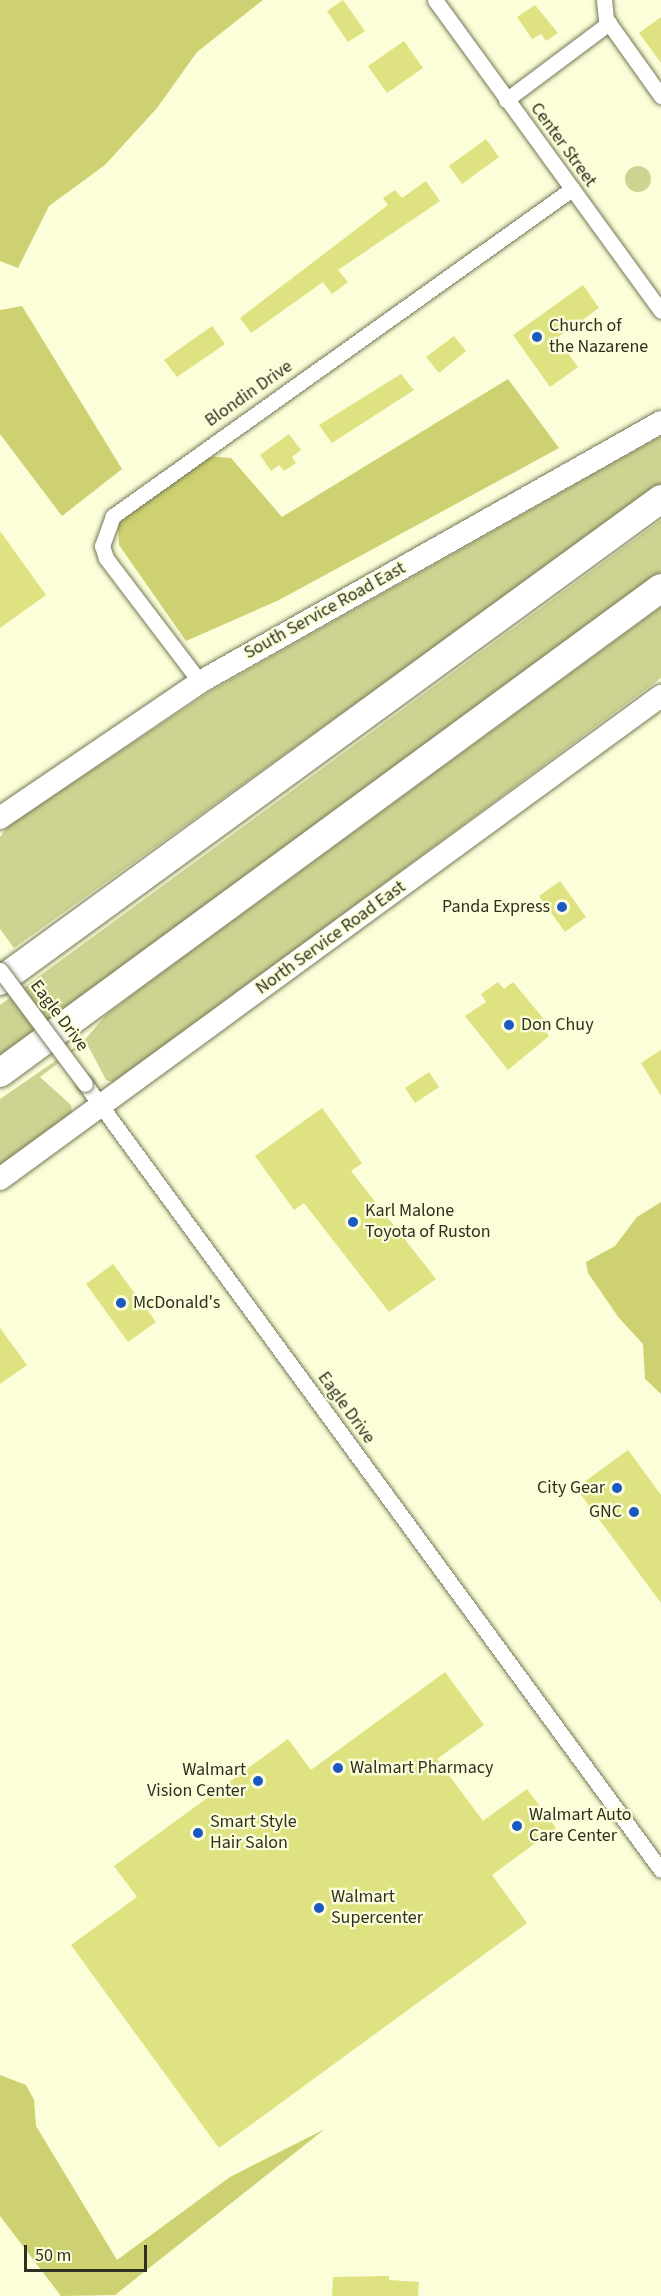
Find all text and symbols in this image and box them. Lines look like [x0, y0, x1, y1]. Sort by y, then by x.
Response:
street label: Center Street [525, 99, 601, 191]
place label: Church of the Nazarene [549, 316, 648, 358]
marker: Church of the Nazarene [530, 330, 544, 344]
street label: Blondin Drive [201, 356, 297, 432]
street label: South Service Road East [241, 558, 409, 664]
street label: North Service Road East [252, 876, 410, 1000]
place label: Panda Express [442, 896, 550, 918]
marker: Panda Express [555, 900, 569, 914]
street label: Eagle Drive [25, 976, 93, 1056]
place label: Don Chuy [521, 1014, 594, 1036]
marker: Don Chuy [502, 1018, 516, 1032]
place label: Karl Malone Toyota of Ruston [365, 1201, 491, 1244]
marker: Karl Malone Toyota of Ruston [346, 1215, 360, 1229]
place label: McDonald's [133, 1292, 220, 1314]
marker: McDonald's [114, 1296, 128, 1310]
street label: Eagle Drive [313, 1368, 379, 1448]
place label: City Gear [537, 1477, 605, 1499]
marker: City Gear [610, 1481, 624, 1495]
place label: GNC [589, 1501, 622, 1523]
marker: GNC [627, 1505, 641, 1519]
place label: Walmart Pharmacy [350, 1757, 493, 1779]
place label: Walmart Vision Center [147, 1760, 246, 1802]
marker: Walmart Pharmacy [331, 1761, 345, 1775]
marker: Walmart Vision Center [251, 1774, 265, 1788]
place label: Walmart Auto Care Center [529, 1805, 631, 1848]
place label: Smart Style Hair Salon [210, 1812, 297, 1854]
marker: Walmart Auto Care Center [510, 1819, 524, 1833]
marker: Smart Style Hair Salon [191, 1826, 205, 1840]
place label: Walmart Supercenter [331, 1887, 423, 1930]
marker: Walmart Supercenter [312, 1901, 326, 1915]
scale bar [27, 2233, 150, 2271]
text: 50 m [35, 2243, 71, 2268]

